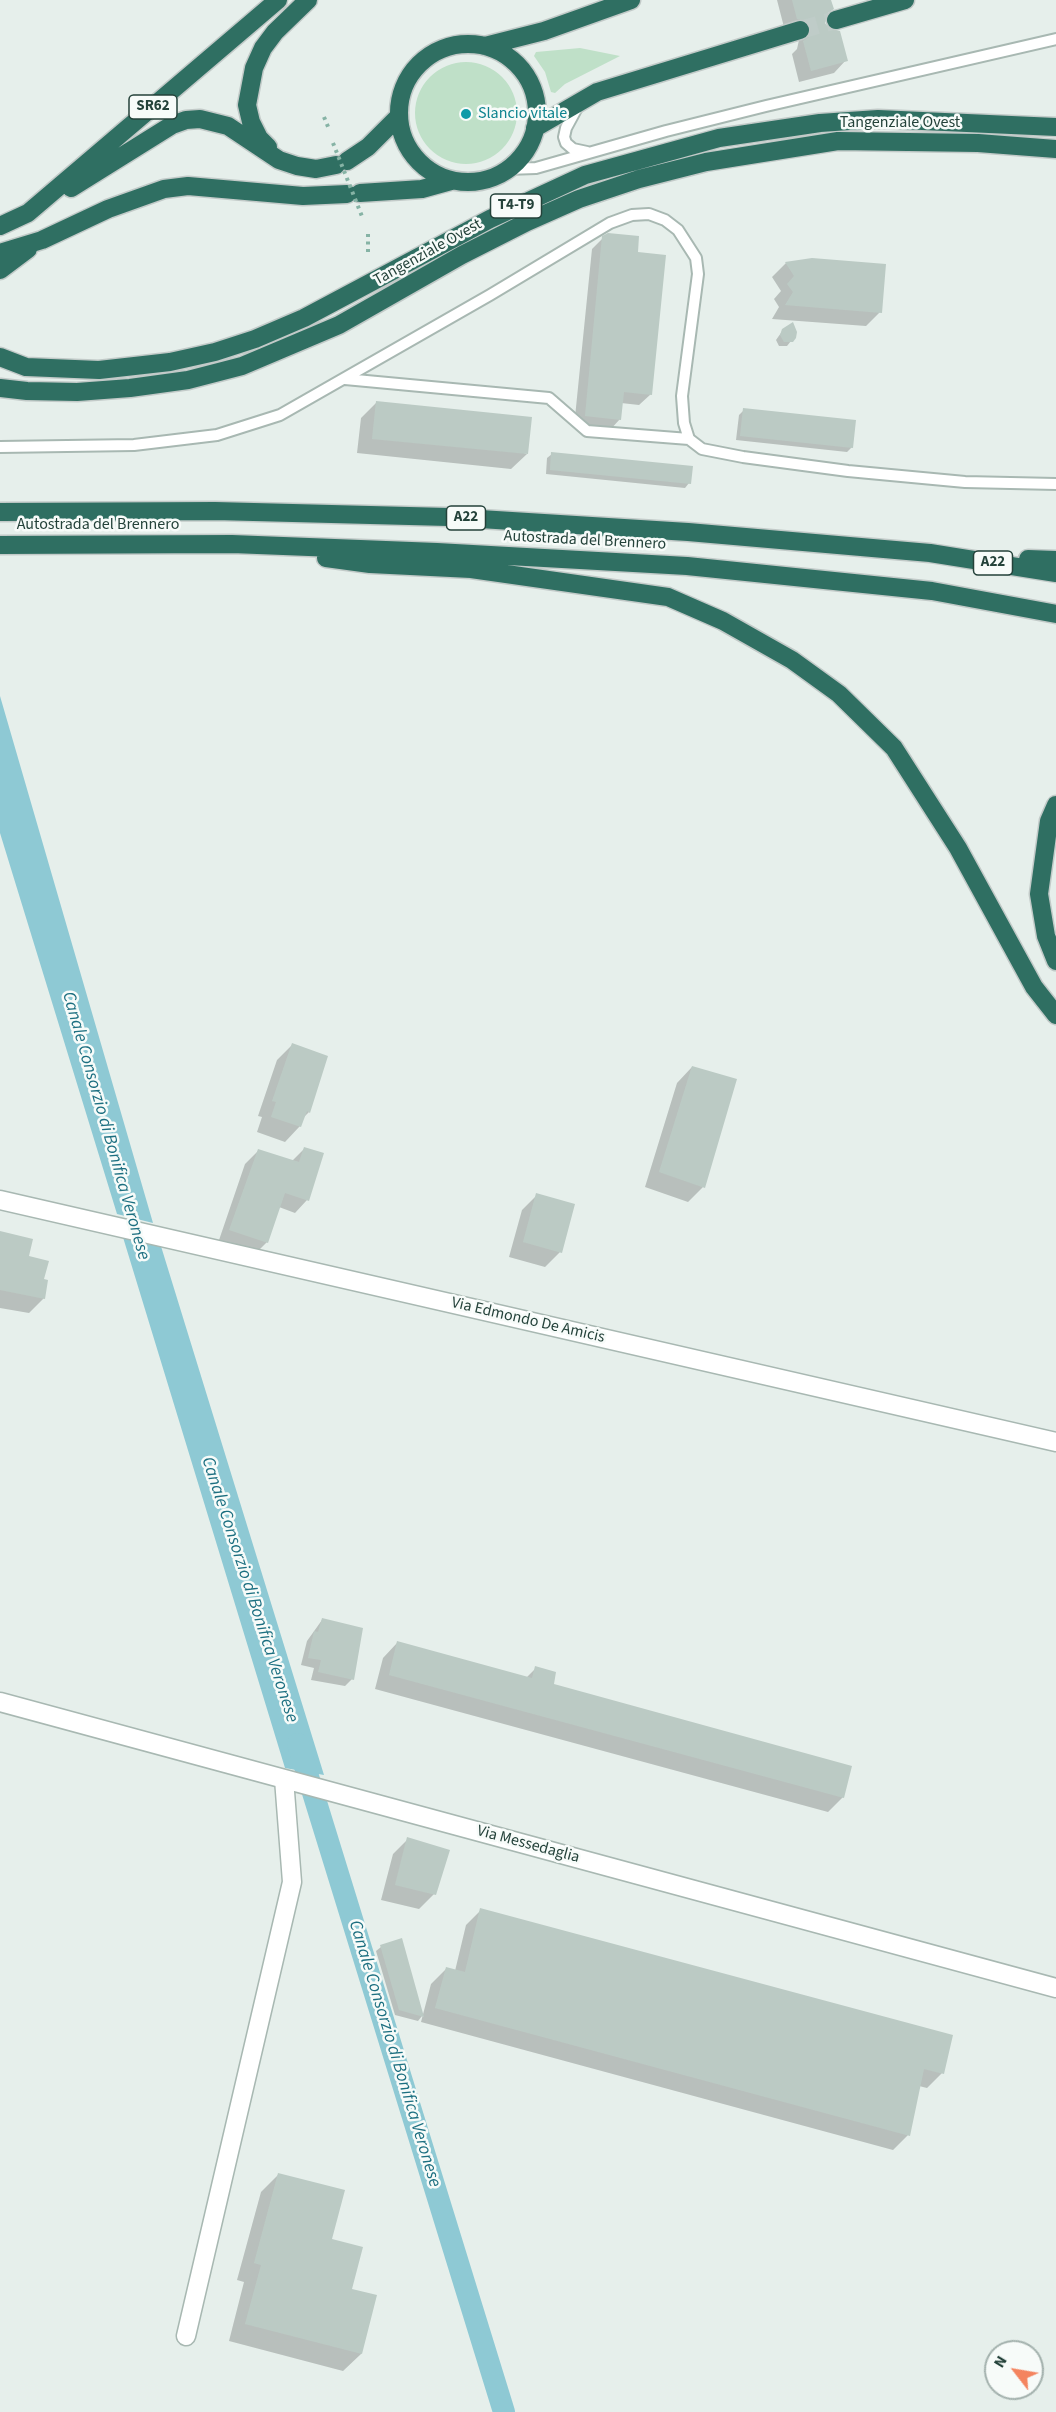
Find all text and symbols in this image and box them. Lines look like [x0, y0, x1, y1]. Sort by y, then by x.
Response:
road number: SR62 [129, 95, 177, 119]
place label: Slancio vitale [478, 104, 567, 124]
marker: Slancio vitale [459, 107, 473, 121]
street label: Tangenziale Ovest [840, 113, 960, 133]
road number: T4-T9 [490, 194, 542, 218]
street label: Tangenziale Ovest [371, 215, 485, 291]
road number: A22 [446, 506, 486, 530]
street label: Autostrada del Brennero [17, 515, 179, 535]
street label: Autostrada del Brennero [503, 527, 667, 555]
road number: A22 [974, 551, 1012, 575]
water label: Canale Consorzio di Bonifica Veronese [56, 989, 154, 1263]
street label: Via Edmondo De Amicis [449, 1294, 607, 1348]
water label: Canale Consorzio di Bonifica Veronese [196, 1454, 302, 1726]
street label: Via Messedaglia [475, 1822, 581, 1868]
water label: Canale Consorzio di Bonifica Veronese [343, 1918, 445, 2190]
north arrow [984, 2340, 1044, 2400]
text: N [988, 2352, 1012, 2372]

